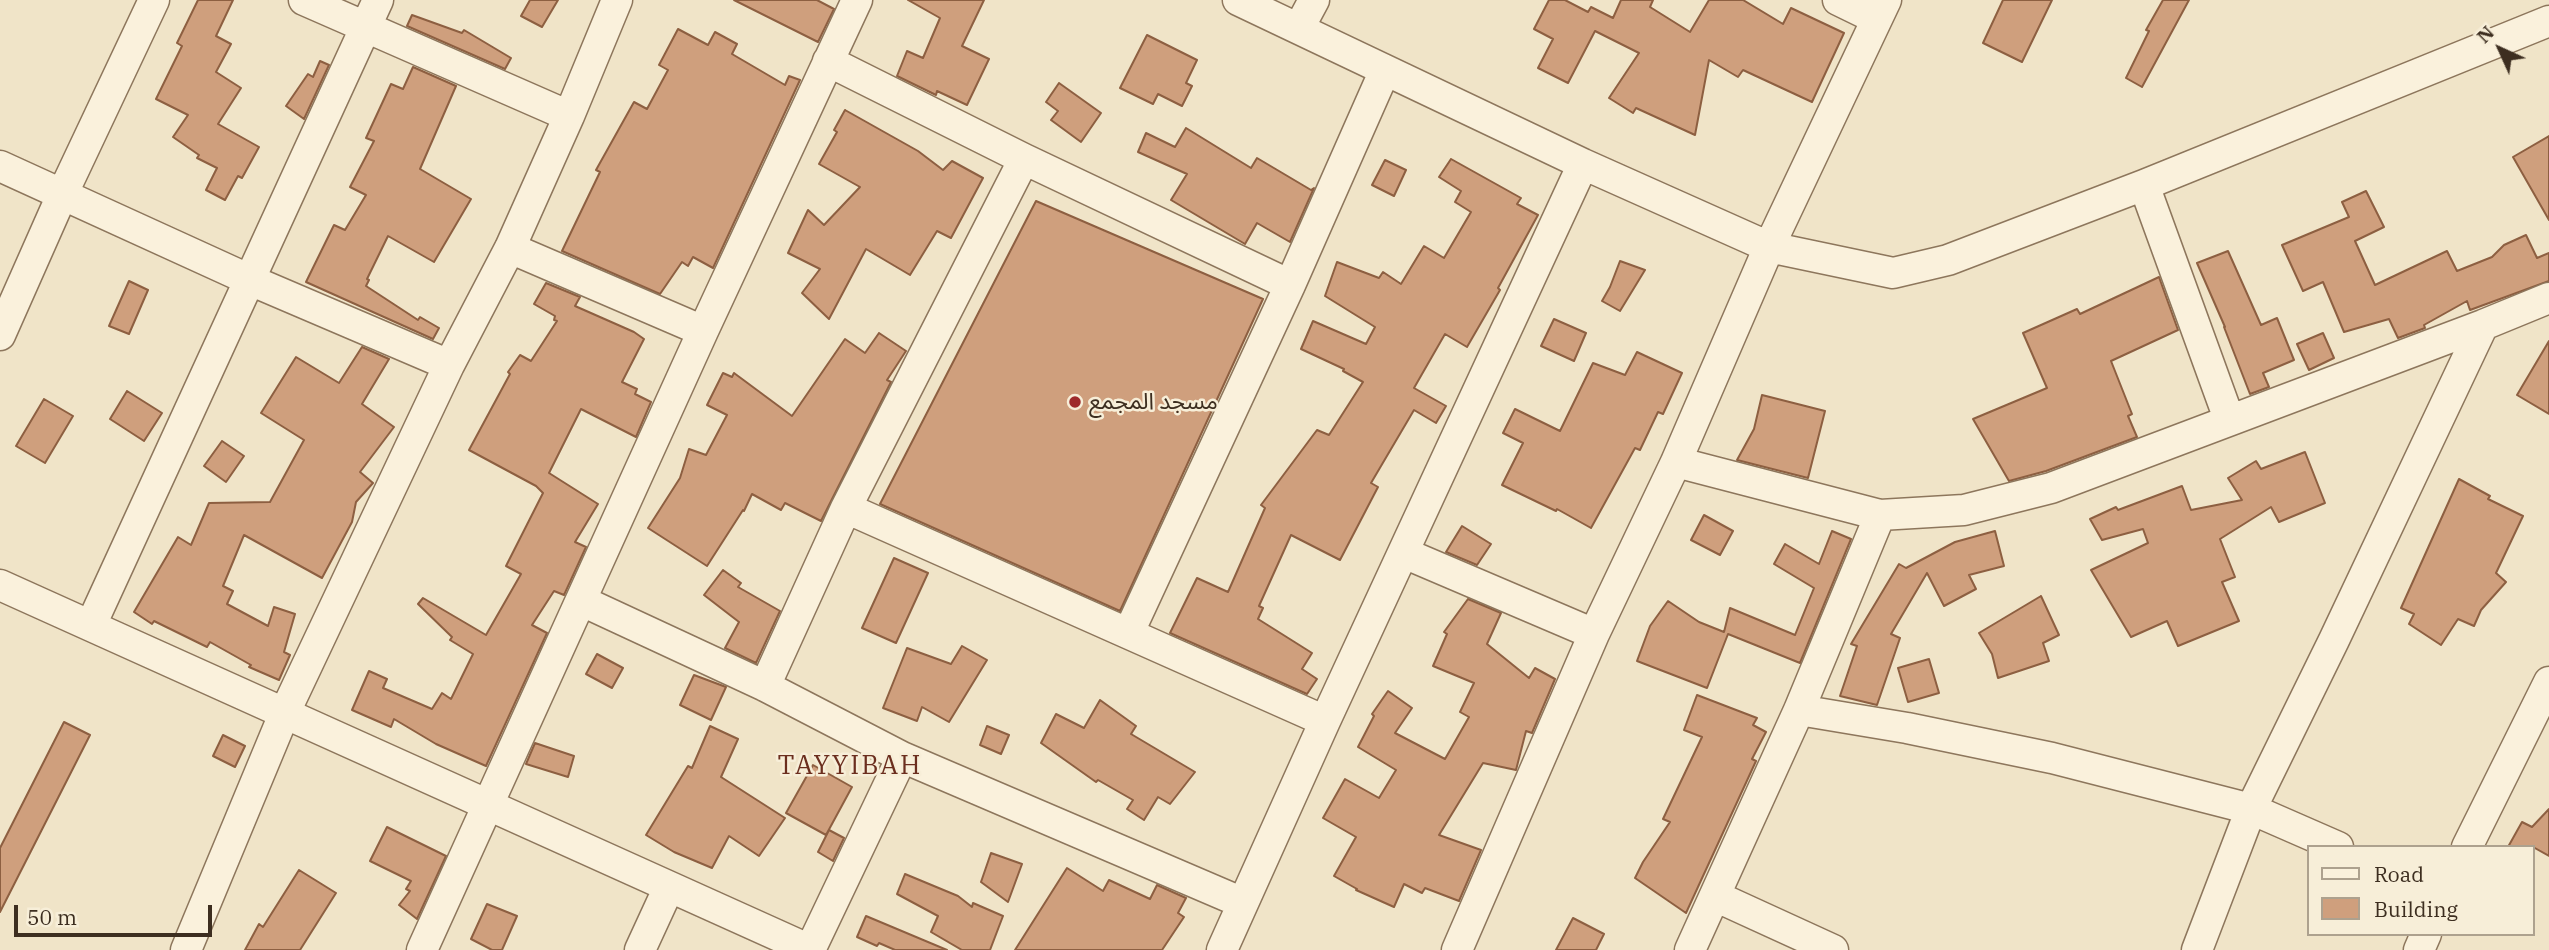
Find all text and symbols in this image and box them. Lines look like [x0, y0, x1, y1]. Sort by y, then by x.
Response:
north arrow [2465, 14, 2535, 84]
text: N [2471, 20, 2499, 48]
place label: مسجد المجمع [1089, 388, 1218, 416]
marker: مسجد المجمع [1067, 394, 1083, 410]
district label: TAYYIBAH [778, 750, 922, 782]
legend [2308, 845, 2535, 936]
text: Road [2374, 860, 2424, 888]
scale bar [18, 890, 215, 934]
text: Building [2374, 895, 2458, 923]
text: 50 m [27, 903, 77, 931]

